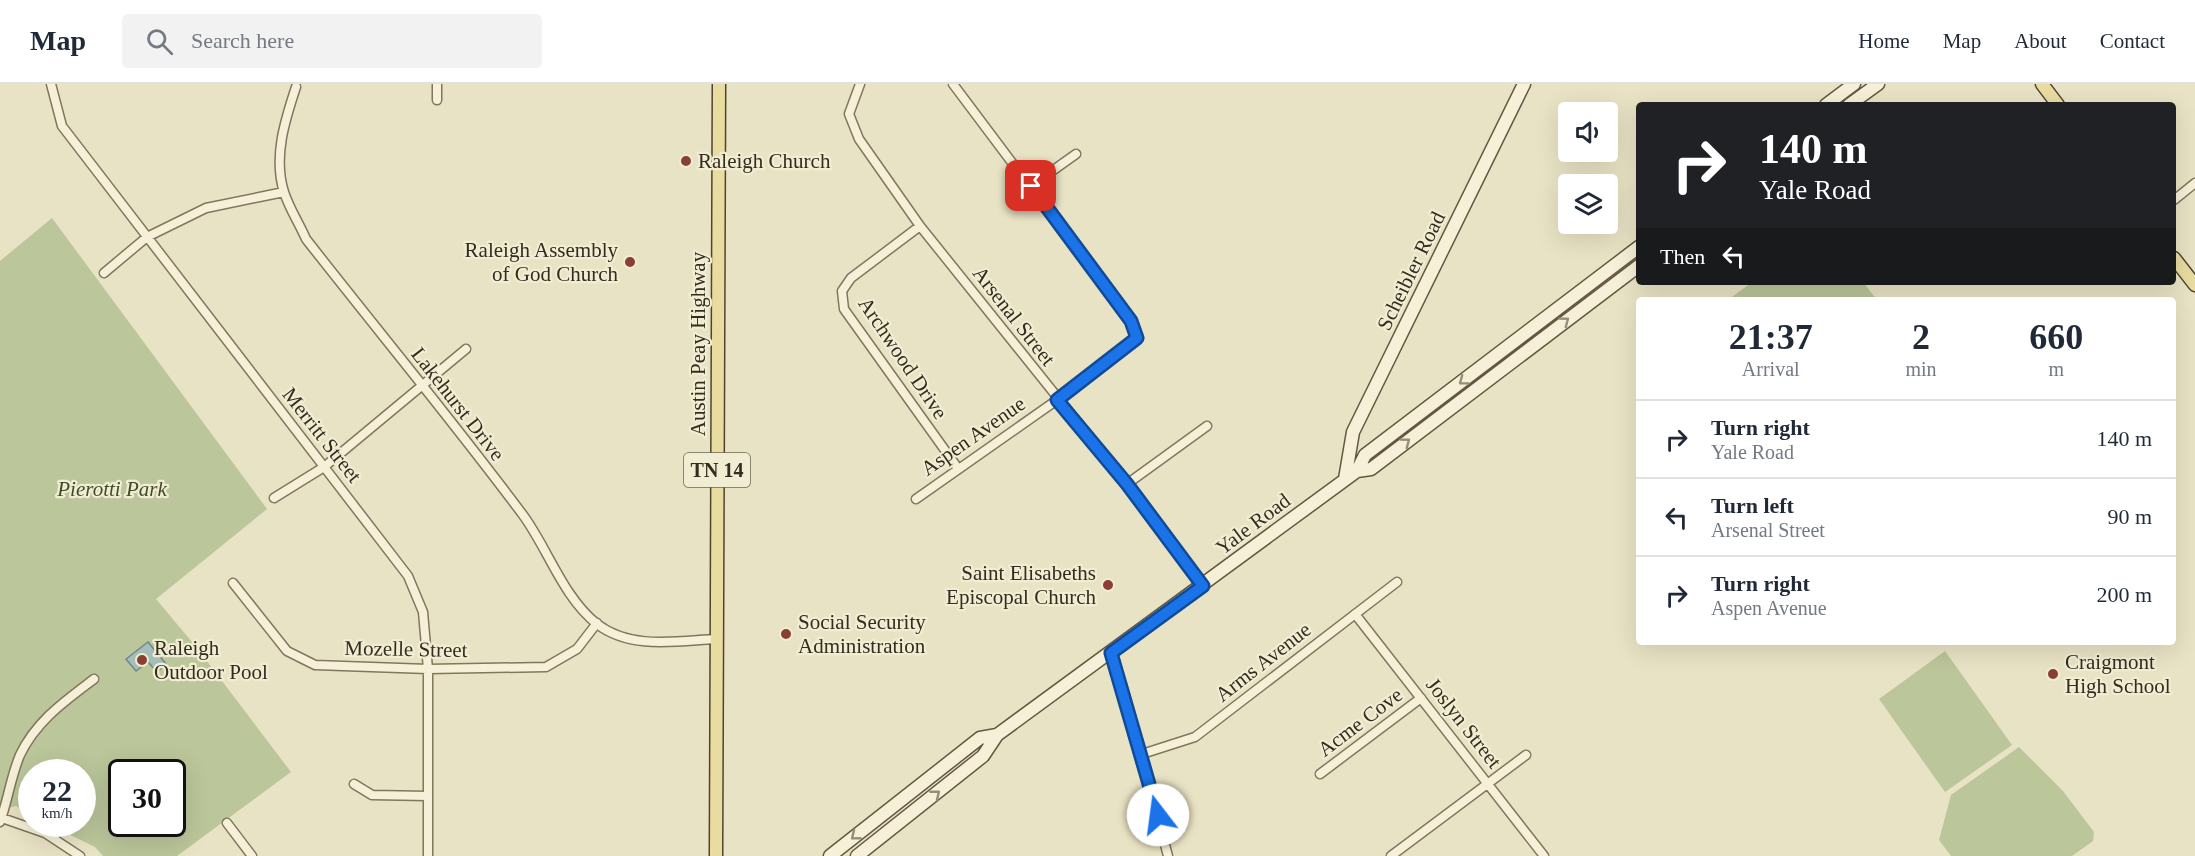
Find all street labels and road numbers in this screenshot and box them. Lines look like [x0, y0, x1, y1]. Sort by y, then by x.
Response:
street label: Scheibler Road [1372, 207, 1450, 334]
street label: Austin Peay Highway [686, 251, 710, 436]
street label: Arsenal Street [968, 262, 1060, 371]
street label: Archwood Drive [853, 293, 953, 423]
street label: Lakehurst Drive [406, 343, 510, 465]
street label: Merritt Street [278, 383, 367, 487]
street label: Aspen Avenue [916, 391, 1030, 481]
road number: TN 14 [684, 453, 750, 487]
street label: Yale Road [1211, 488, 1295, 560]
street label: Arms Avenue [1210, 617, 1316, 707]
street label: Mozelle Street [344, 636, 468, 662]
street label: Joslyn Street [1421, 673, 1507, 773]
street label: Acme Cove [1313, 682, 1407, 762]

